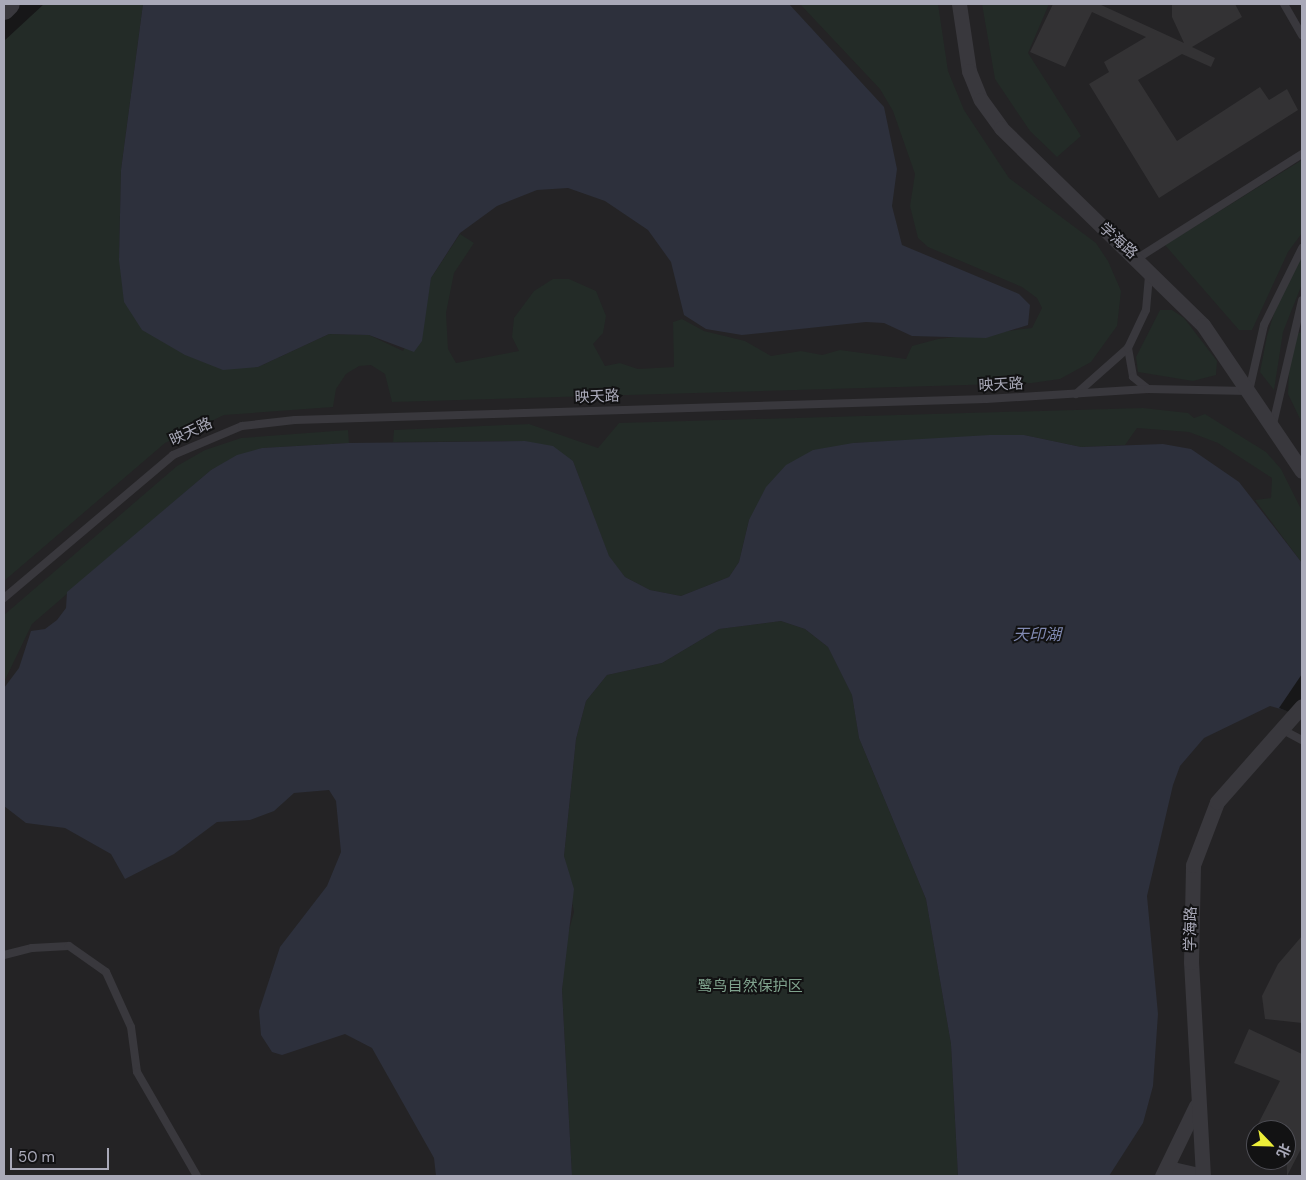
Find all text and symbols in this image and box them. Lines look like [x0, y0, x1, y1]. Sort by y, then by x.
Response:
street label: 学海路 [1095, 219, 1141, 263]
street label: 映天路 [978, 375, 1024, 395]
street label: 映天路 [574, 387, 620, 407]
street label: 映天路 [167, 414, 215, 450]
water label: 天印湖 [1013, 625, 1061, 645]
street label: 学海路 [1182, 906, 1200, 952]
park label: 鹭鸟自然保护区 [698, 978, 802, 996]
north arrow [1246, 1120, 1296, 1170]
scale bar [12, 1138, 111, 1170]
text: 北 [1273, 1141, 1295, 1161]
text: 50 m [18, 1147, 55, 1167]

